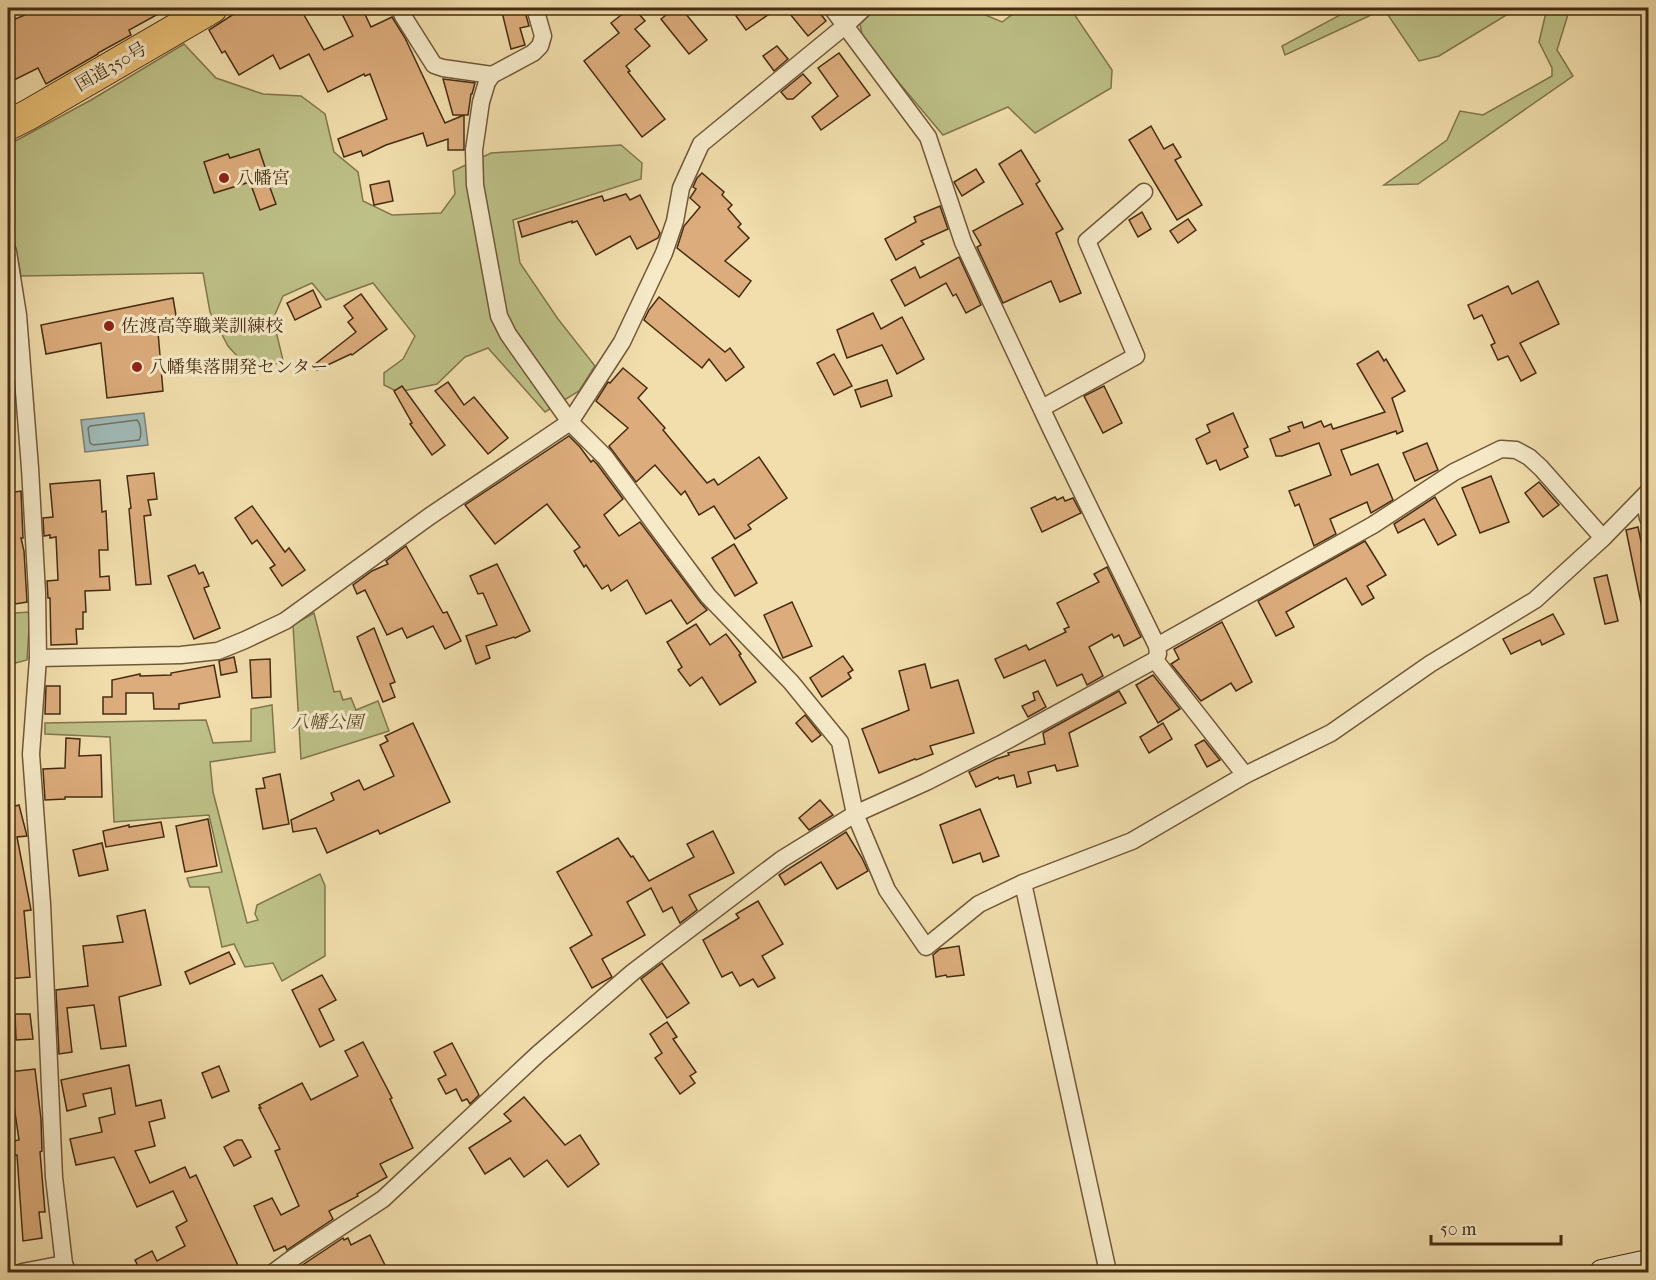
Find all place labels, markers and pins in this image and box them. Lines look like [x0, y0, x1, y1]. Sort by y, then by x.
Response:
place label: 八幡宮 [236, 168, 290, 189]
marker: 八幡宮 [217, 171, 231, 185]
place label: 佐渡高等職業訓練校 [121, 316, 283, 337]
marker: 佐渡高等職業訓練校 [102, 319, 116, 333]
place label: 八幡集落開発センター [149, 357, 328, 378]
marker: 八幡集落開発センター [130, 360, 144, 374]

